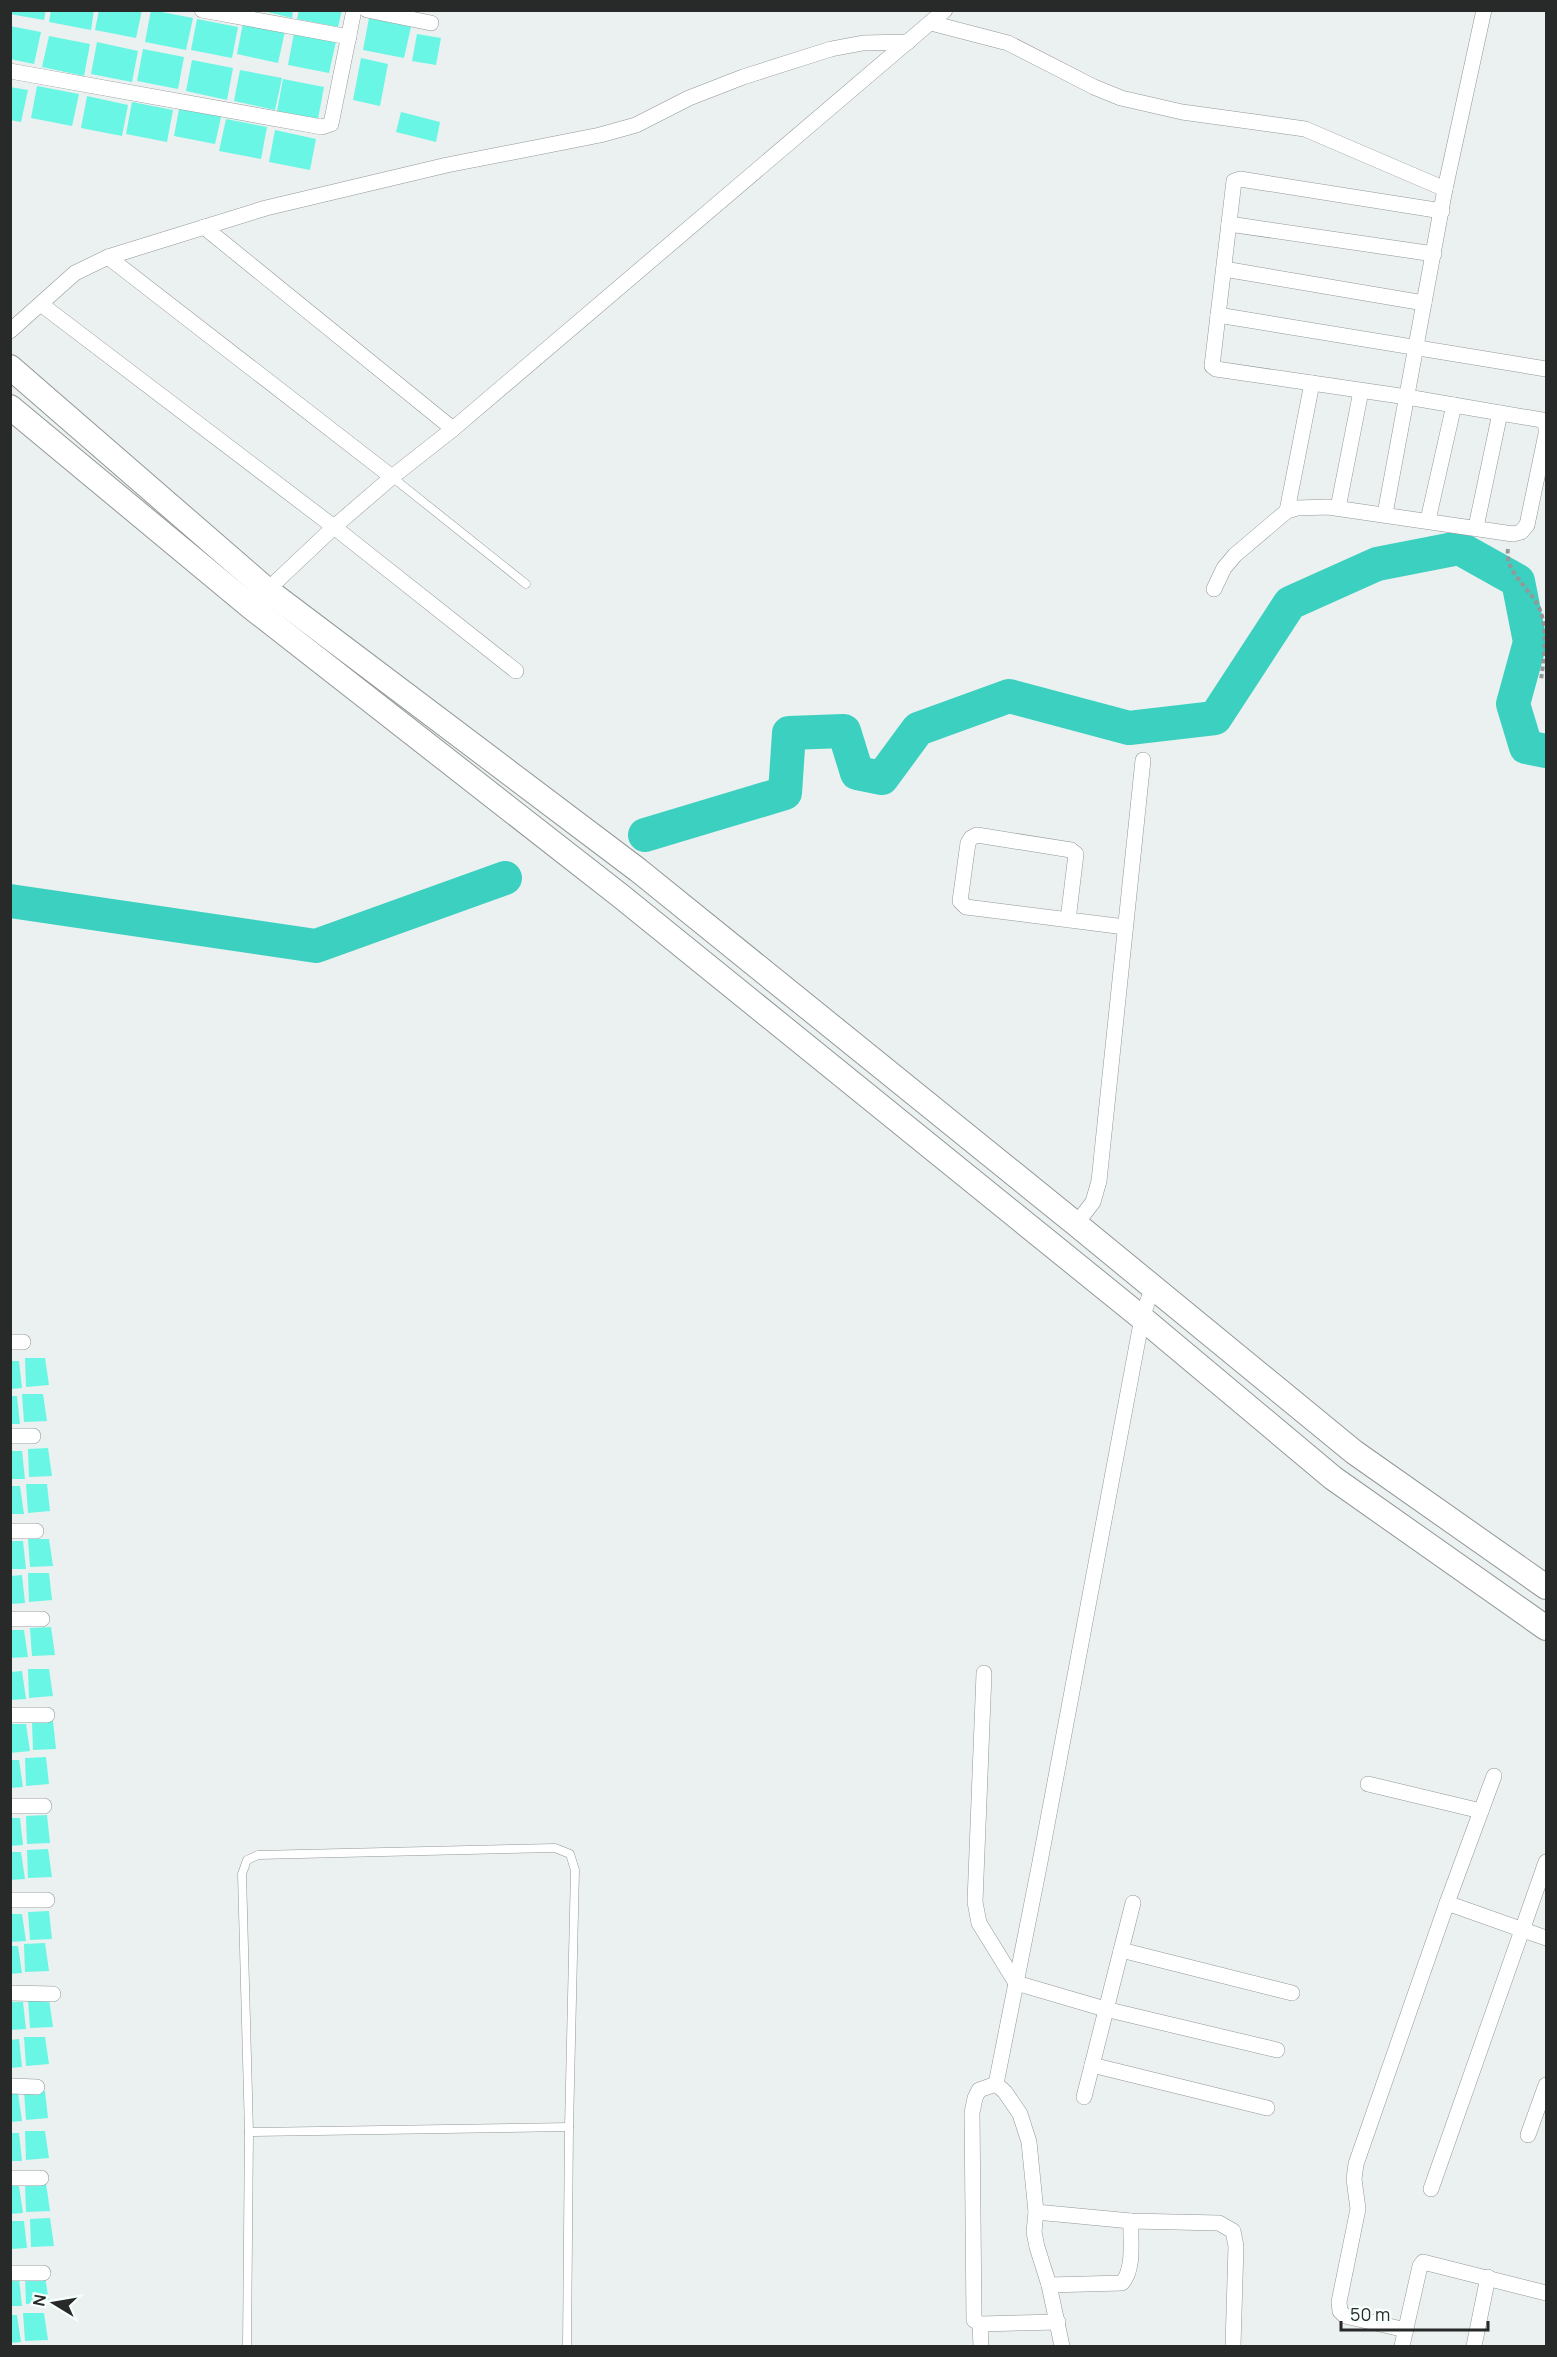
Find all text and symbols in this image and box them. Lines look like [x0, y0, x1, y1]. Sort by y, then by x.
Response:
north arrow [24, 2273, 84, 2333]
text: N [27, 2292, 51, 2308]
scale bar [1341, 2294, 1488, 2332]
text: 50 m [1350, 2302, 1390, 2326]

